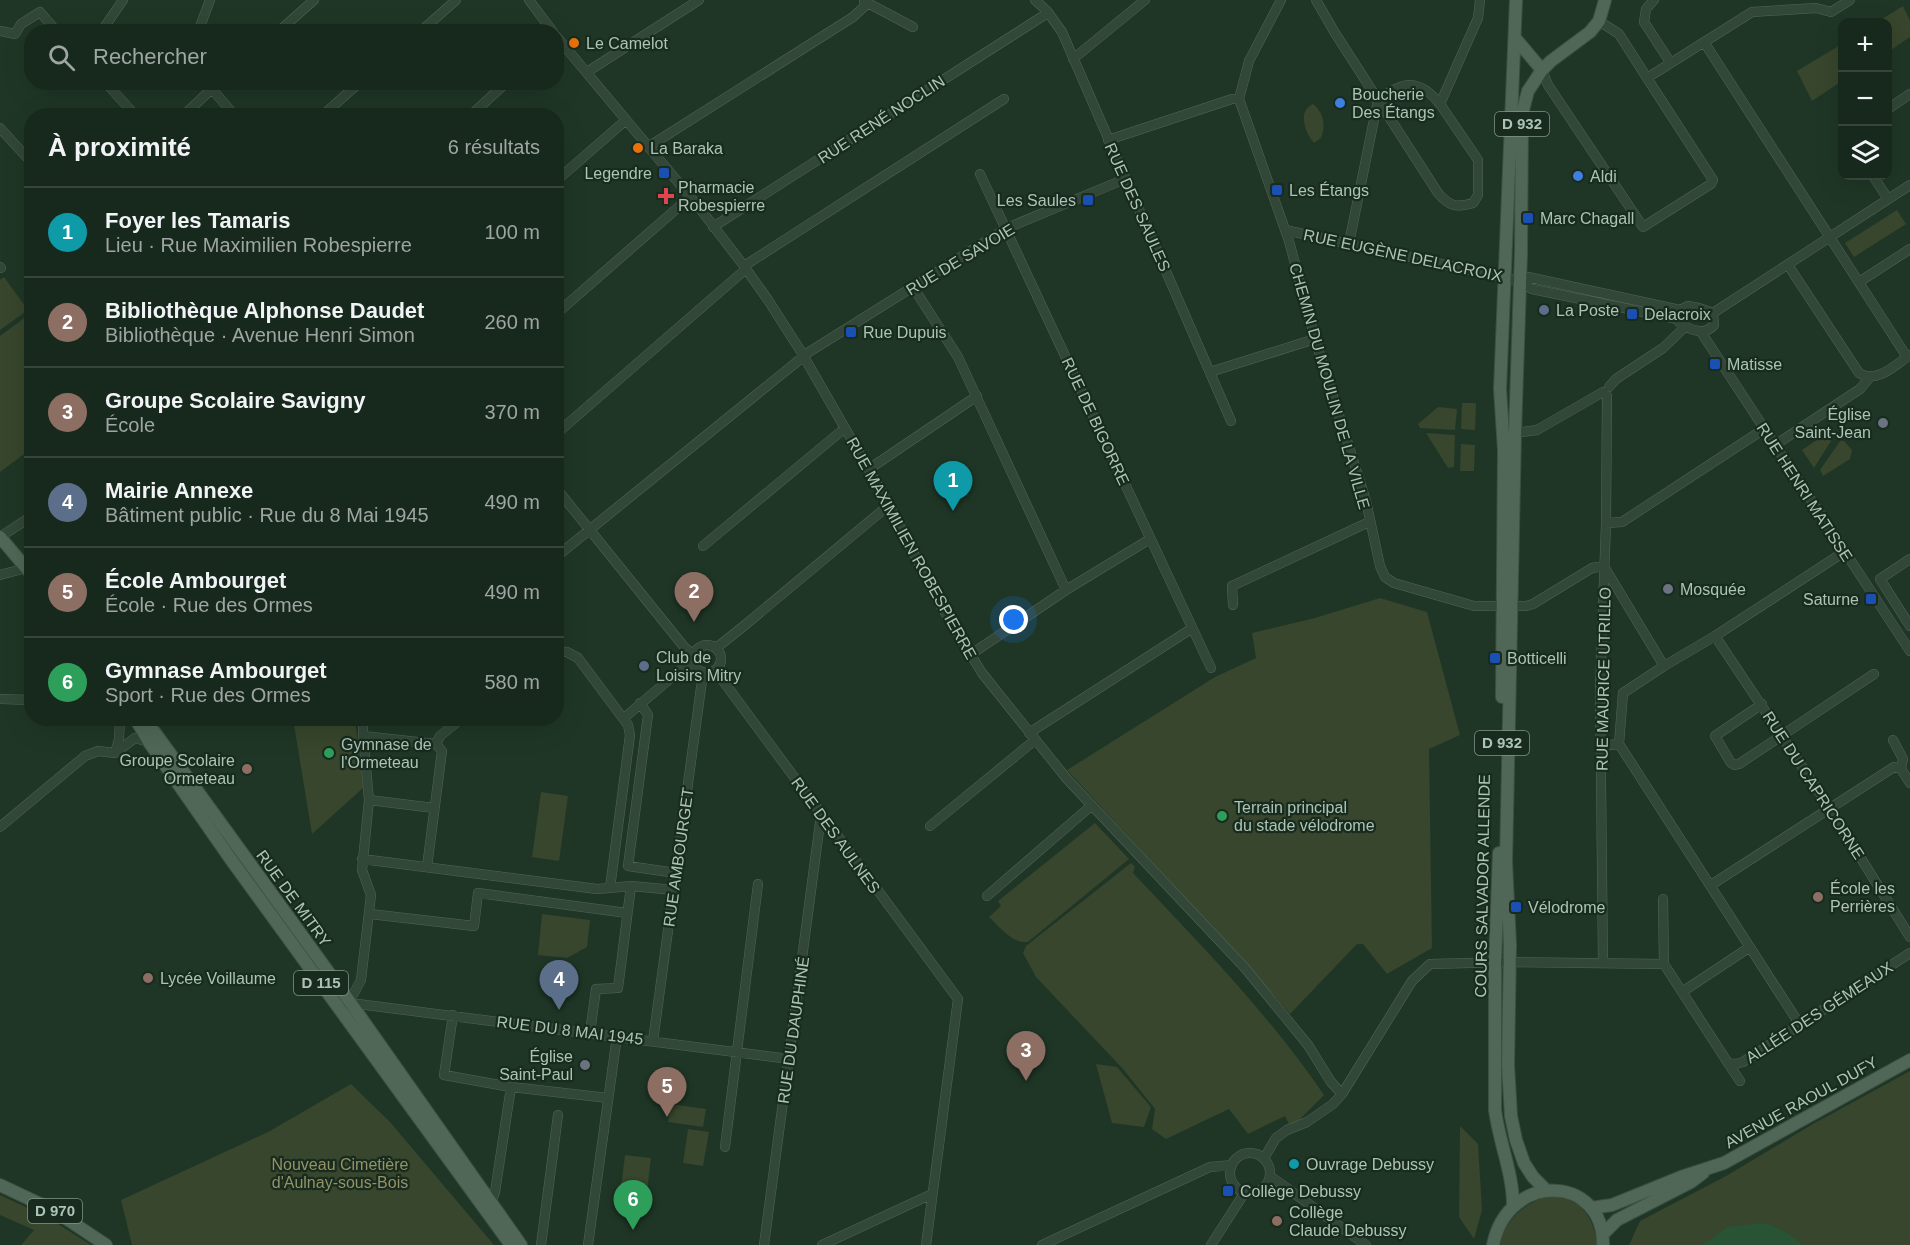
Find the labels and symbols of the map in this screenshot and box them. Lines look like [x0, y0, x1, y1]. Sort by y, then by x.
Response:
place label: Le Camelot [586, 35, 668, 52]
marker: Le Camelot [567, 36, 581, 50]
street label: RUE RENÉ NOCLIN [814, 71, 948, 167]
place label: Boucherie Des Étangs [1352, 86, 1435, 121]
marker: Boucherie Des Étangs [1333, 96, 1347, 110]
road number: D 932 [1495, 112, 1549, 136]
place label: La Baraka [650, 140, 723, 157]
street label: RUE DES SAULES [1102, 140, 1174, 274]
marker: La Baraka [631, 141, 645, 155]
place label: Legendre [584, 165, 652, 182]
marker: Legendre [657, 166, 671, 180]
place label: Aldi [1590, 168, 1617, 185]
marker: Aldi [1571, 169, 1585, 183]
place label: Pharmacie Robespierre [678, 179, 765, 214]
place label: Les Étangs [1289, 181, 1369, 199]
marker: Les Étangs [1270, 183, 1284, 197]
marker: Pharmacie Robespierre [659, 189, 673, 203]
place label: Les Saules [997, 192, 1076, 209]
marker: Les Saules [1081, 193, 1095, 207]
place label: Marc Chagall [1540, 210, 1634, 227]
marker: Marc Chagall [1521, 211, 1535, 225]
street label: RUE DE SAVOIE [903, 220, 1017, 298]
street label: RUE EUGÈNE DELACROIX [1302, 225, 1504, 285]
street label: CHEMIN DU MOULIN DE LA VILLE [1286, 261, 1373, 511]
place label: La Poste [1556, 302, 1619, 319]
marker: La Poste [1537, 303, 1551, 317]
place label: Delacroix [1644, 306, 1711, 323]
marker: Delacroix [1625, 307, 1639, 321]
place label: Rue Dupuis [863, 324, 947, 341]
marker: Rue Dupuis [844, 325, 858, 339]
street label: RUE DE BIGORRE [1059, 355, 1133, 488]
place label: Matisse [1727, 356, 1782, 373]
marker: Matisse [1708, 357, 1722, 371]
place label: Église Saint-Jean [1795, 405, 1871, 441]
marker: Église Saint-Jean [1876, 416, 1890, 430]
street label: RUE HENRI MATISSE [1753, 420, 1856, 565]
street label: RUE MAXIMILIEN ROBESPIERRE [843, 434, 980, 662]
pin: 1 [934, 462, 972, 511]
pin: 2 [674, 572, 714, 622]
place label: Mosquée [1680, 581, 1746, 598]
marker: Mosquée [1661, 582, 1675, 596]
street label: RUE MAURICE UTRILLO [1593, 587, 1614, 771]
place label: Saturne [1803, 591, 1859, 608]
marker: Saturne [1864, 592, 1878, 606]
your location [999, 605, 1028, 634]
place label: Club de Loisirs Mitry [656, 649, 741, 684]
place label: Botticelli [1507, 650, 1567, 667]
marker: Botticelli [1488, 651, 1502, 665]
marker: Club de Loisirs Mitry [637, 659, 651, 673]
street label: RUE DU CAPRICORNE [1759, 708, 1868, 862]
road number: D 932 [1475, 731, 1529, 755]
place label: Gymnase de l'Ormeteau [341, 736, 432, 771]
marker: Gymnase de l'Ormeteau [322, 746, 336, 760]
place label: Groupe Scolaire Ormeteau [119, 752, 235, 787]
marker: Groupe Scolaire Ormeteau [240, 762, 254, 776]
street label: RUE DES AULNES [788, 774, 883, 896]
street label: COURS SALVADOR ALLENDE [1472, 774, 1493, 998]
street label: RUE AMBOURGET [660, 786, 697, 928]
place label: Terrain principal du stade vélodrome [1234, 799, 1375, 834]
marker: Terrain principal du stade vélodrome [1215, 809, 1229, 823]
street label: RUE DE MITRY [253, 847, 334, 950]
place label: École les Perrières [1830, 879, 1895, 915]
marker: École les Perrières [1811, 890, 1825, 904]
place label: Vélodrome [1528, 899, 1605, 916]
marker: Vélodrome [1509, 900, 1523, 914]
street label: RUE DU DAUPHINÉ [774, 955, 812, 1105]
street label: ALLÉE DES GÉMEAUX [1742, 958, 1896, 1066]
pin: 4 [540, 960, 578, 1010]
place label: Lycée Voillaume [160, 970, 276, 987]
marker: Lycée Voillaume [141, 971, 155, 985]
road number: D 115 [294, 971, 348, 995]
street label: RUE DU 8 MAI 1945 [496, 1013, 644, 1048]
pin: 3 [1006, 1032, 1046, 1081]
place label: Église Saint-Paul [499, 1047, 573, 1083]
street label: AVENUE RAOUL DUFY [1722, 1053, 1881, 1151]
marker: Église Saint-Paul [578, 1058, 592, 1072]
pin: 5 [648, 1068, 686, 1117]
park label: Nouveau Cimetière d'Aulnay-sous-Bois [272, 1156, 409, 1191]
place label: Ouvrage Debussy [1306, 1156, 1434, 1173]
marker: Ouvrage Debussy [1287, 1157, 1301, 1171]
pin: 6 [614, 1180, 652, 1230]
place label: Collège Debussy [1240, 1183, 1361, 1200]
marker: Collège Debussy [1221, 1184, 1235, 1198]
road number: D 970 [28, 1199, 82, 1223]
place label: Collège Claude Debussy [1289, 1204, 1406, 1239]
marker: Collège Claude Debussy [1270, 1214, 1284, 1228]

